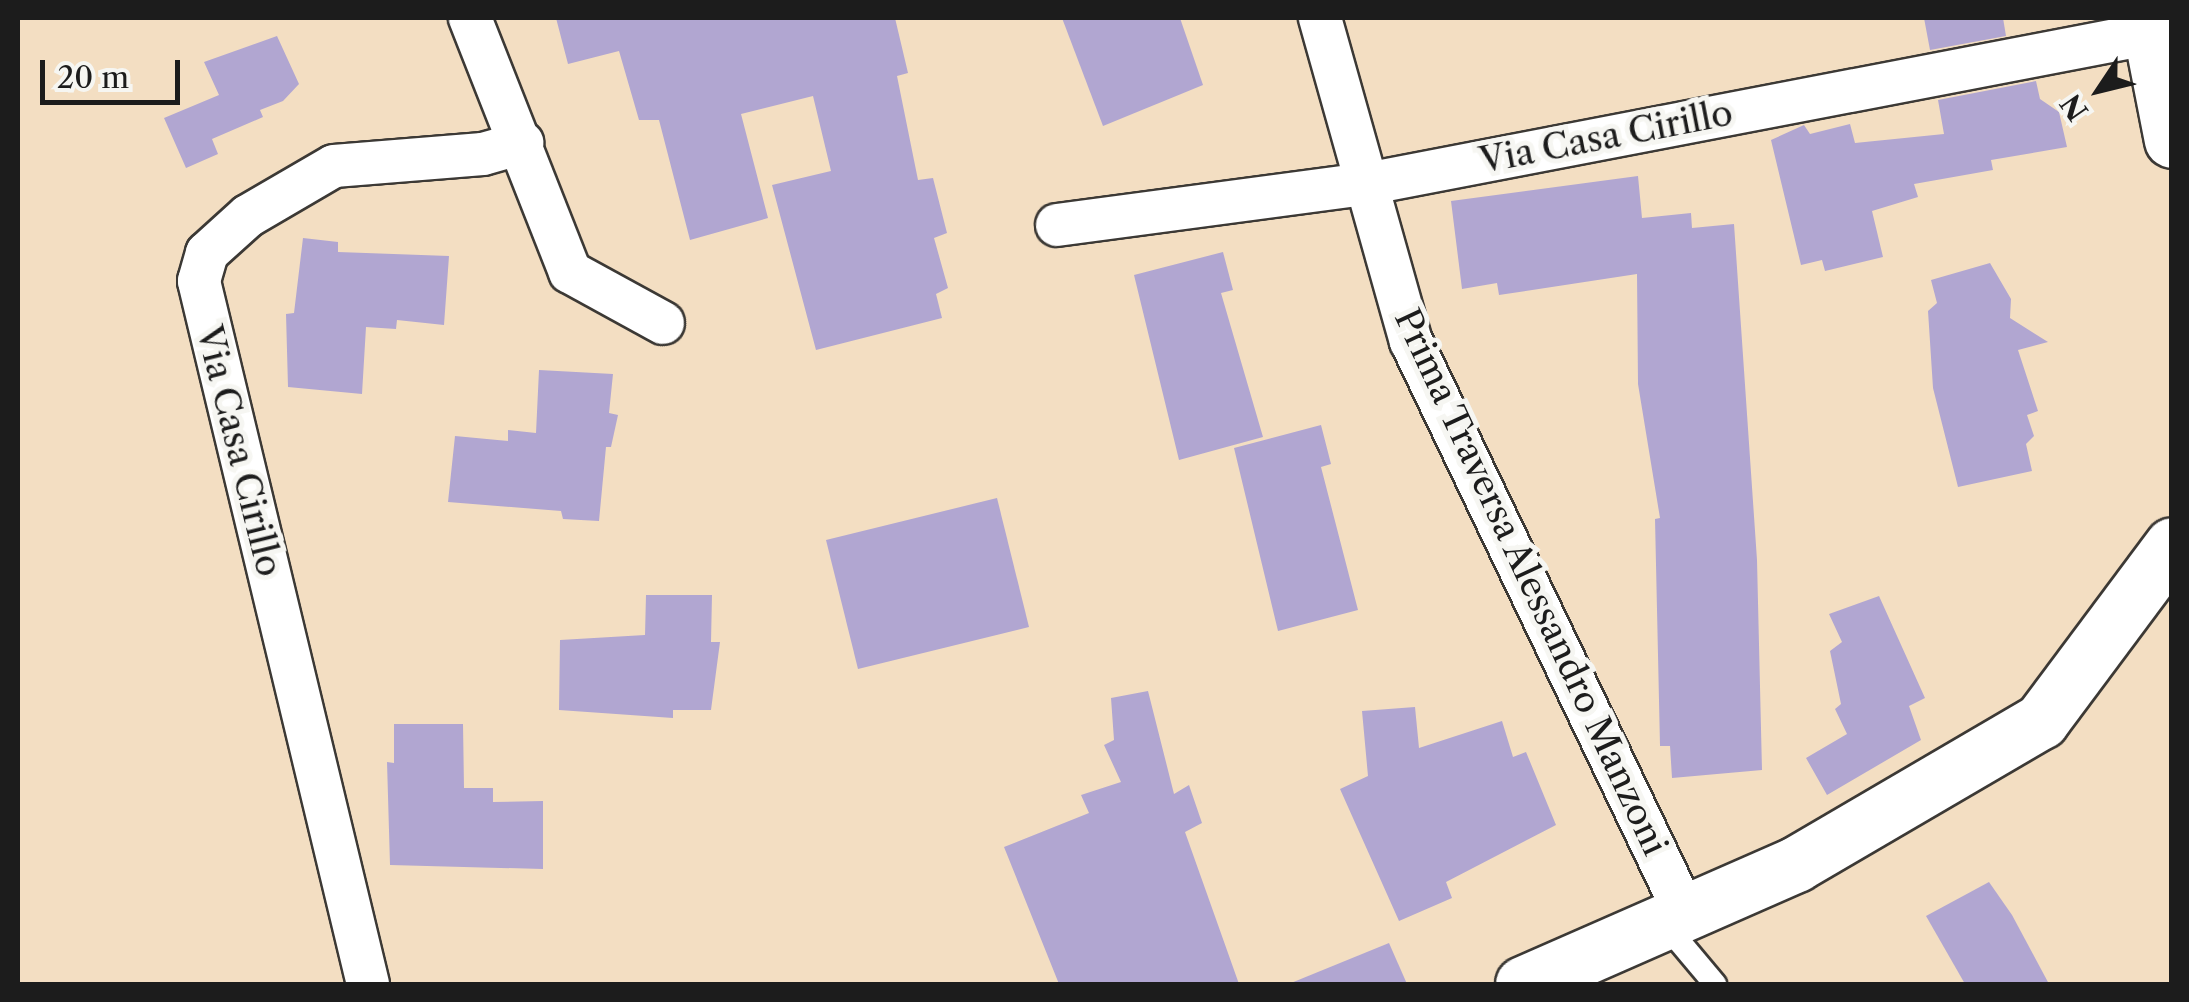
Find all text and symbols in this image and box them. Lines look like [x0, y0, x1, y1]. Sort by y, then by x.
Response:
scale bar [45, 40, 185, 102]
north arrow [2049, 40, 2149, 140]
text: 20 m [57, 59, 129, 96]
text: N [2054, 87, 2095, 127]
street label: Via Casa Cirillo [1476, 92, 1736, 182]
street label: Prima Traversa Alessandro Manzoni [1385, 301, 1677, 863]
street label: Via Casa Cirillo [187, 321, 291, 581]

